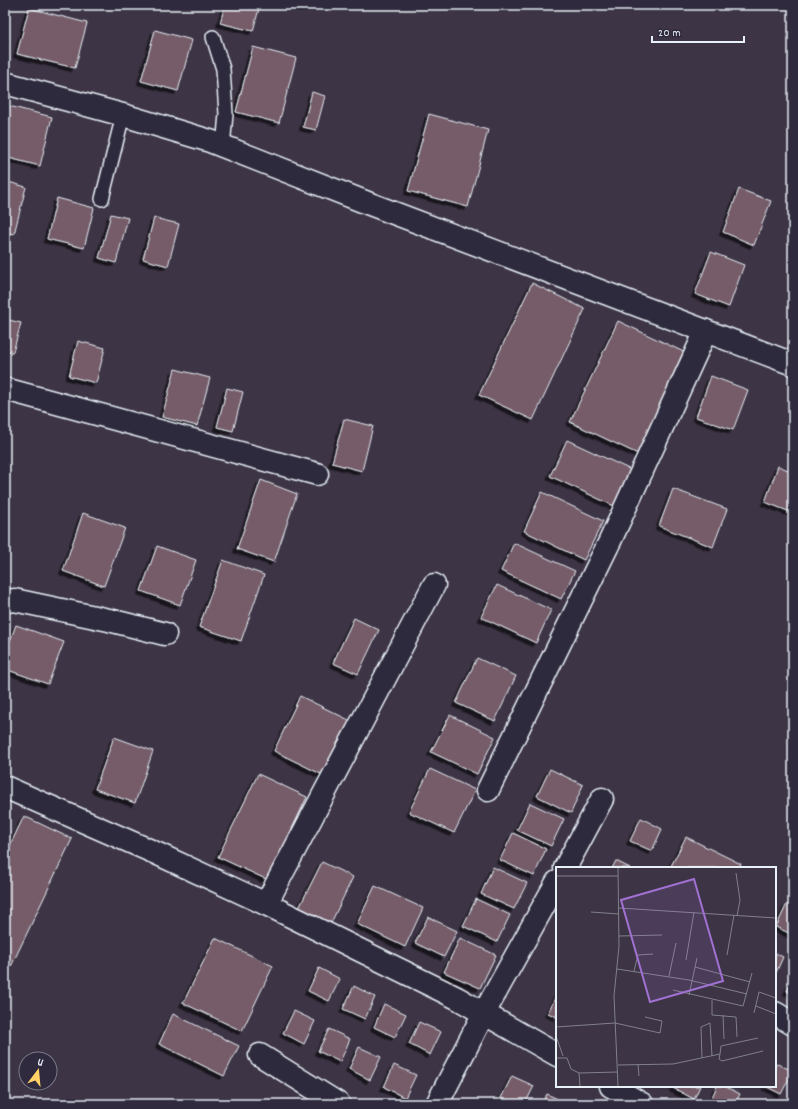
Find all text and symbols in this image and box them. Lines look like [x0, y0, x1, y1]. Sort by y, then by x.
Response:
scale bar [652, 18, 744, 44]
text: 20 m [658, 25, 681, 42]
inset map [556, 867, 776, 1087]
north arrow [18, 1051, 58, 1091]
text: U [35, 1055, 45, 1072]

